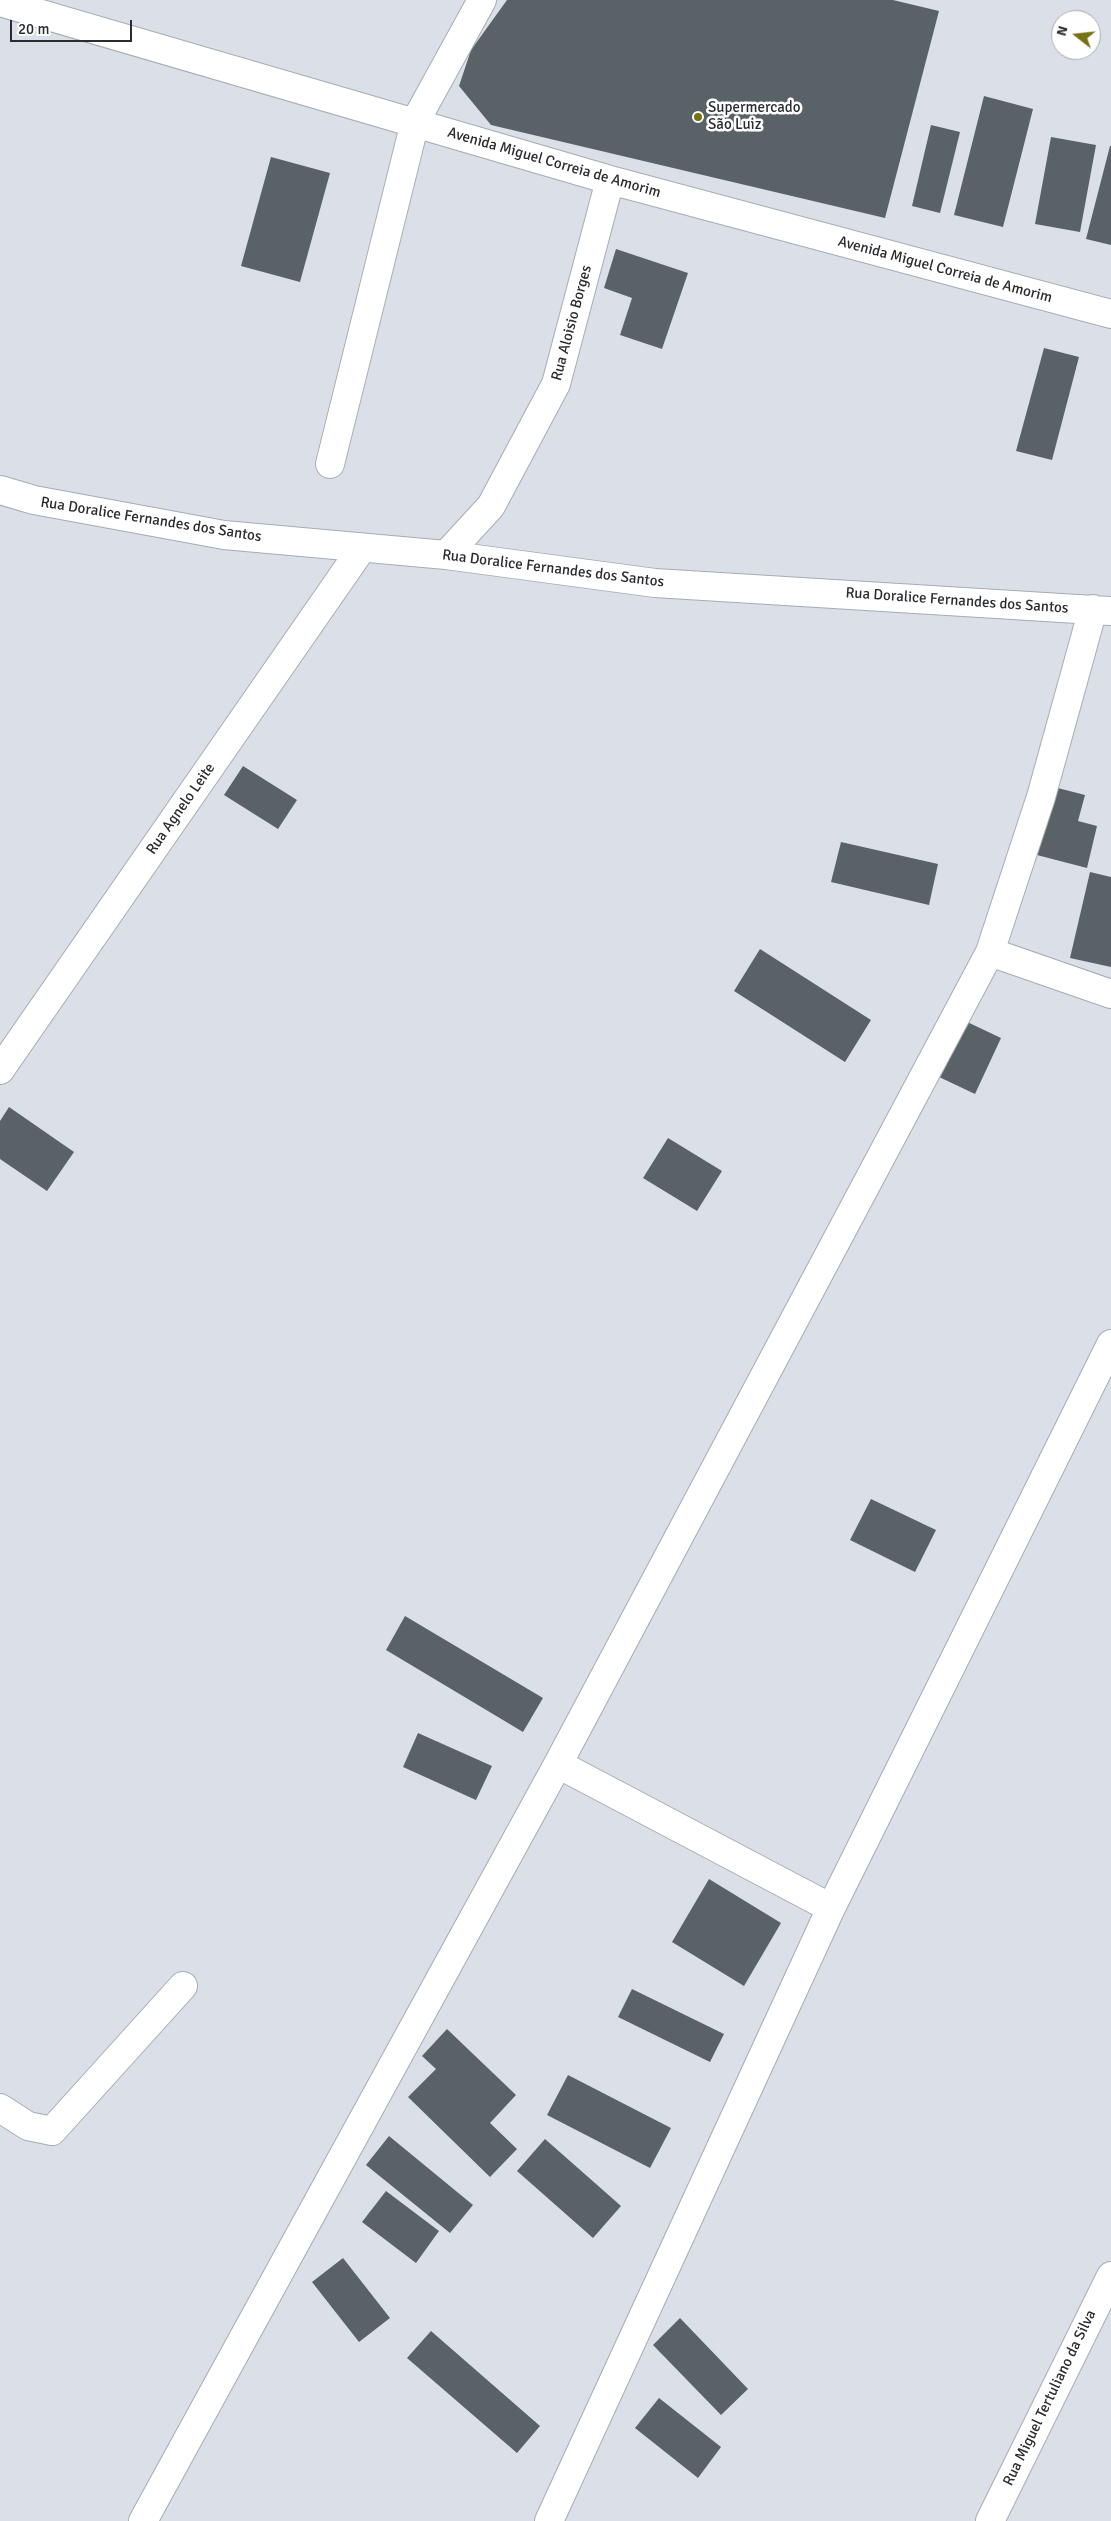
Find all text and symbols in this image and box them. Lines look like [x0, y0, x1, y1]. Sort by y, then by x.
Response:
scale bar [12, 10, 135, 42]
north arrow [1051, 10, 1101, 60]
text: 20 m [18, 20, 49, 38]
text: N [1053, 24, 1072, 38]
place label: Supermercado São Luiz [708, 99, 801, 134]
marker: Supermercado São Luiz [692, 111, 704, 123]
street label: Avenida Miguel Correia de Amorim [445, 124, 663, 202]
street label: Avenida Miguel Correia de Amorim [836, 233, 1054, 307]
street label: Rua Aloisio Borges [548, 263, 596, 383]
street label: Rua Doralice Fernandes dos Santos [39, 494, 263, 546]
street label: Rua Doralice Fernandes dos Santos [441, 546, 665, 592]
street label: Rua Doralice Fernandes dos Santos [845, 584, 1069, 618]
street label: Rua Agnelo Leite [143, 760, 219, 858]
street label: Rua Miguel Tertuliano da Silva [1000, 2307, 1100, 2489]

